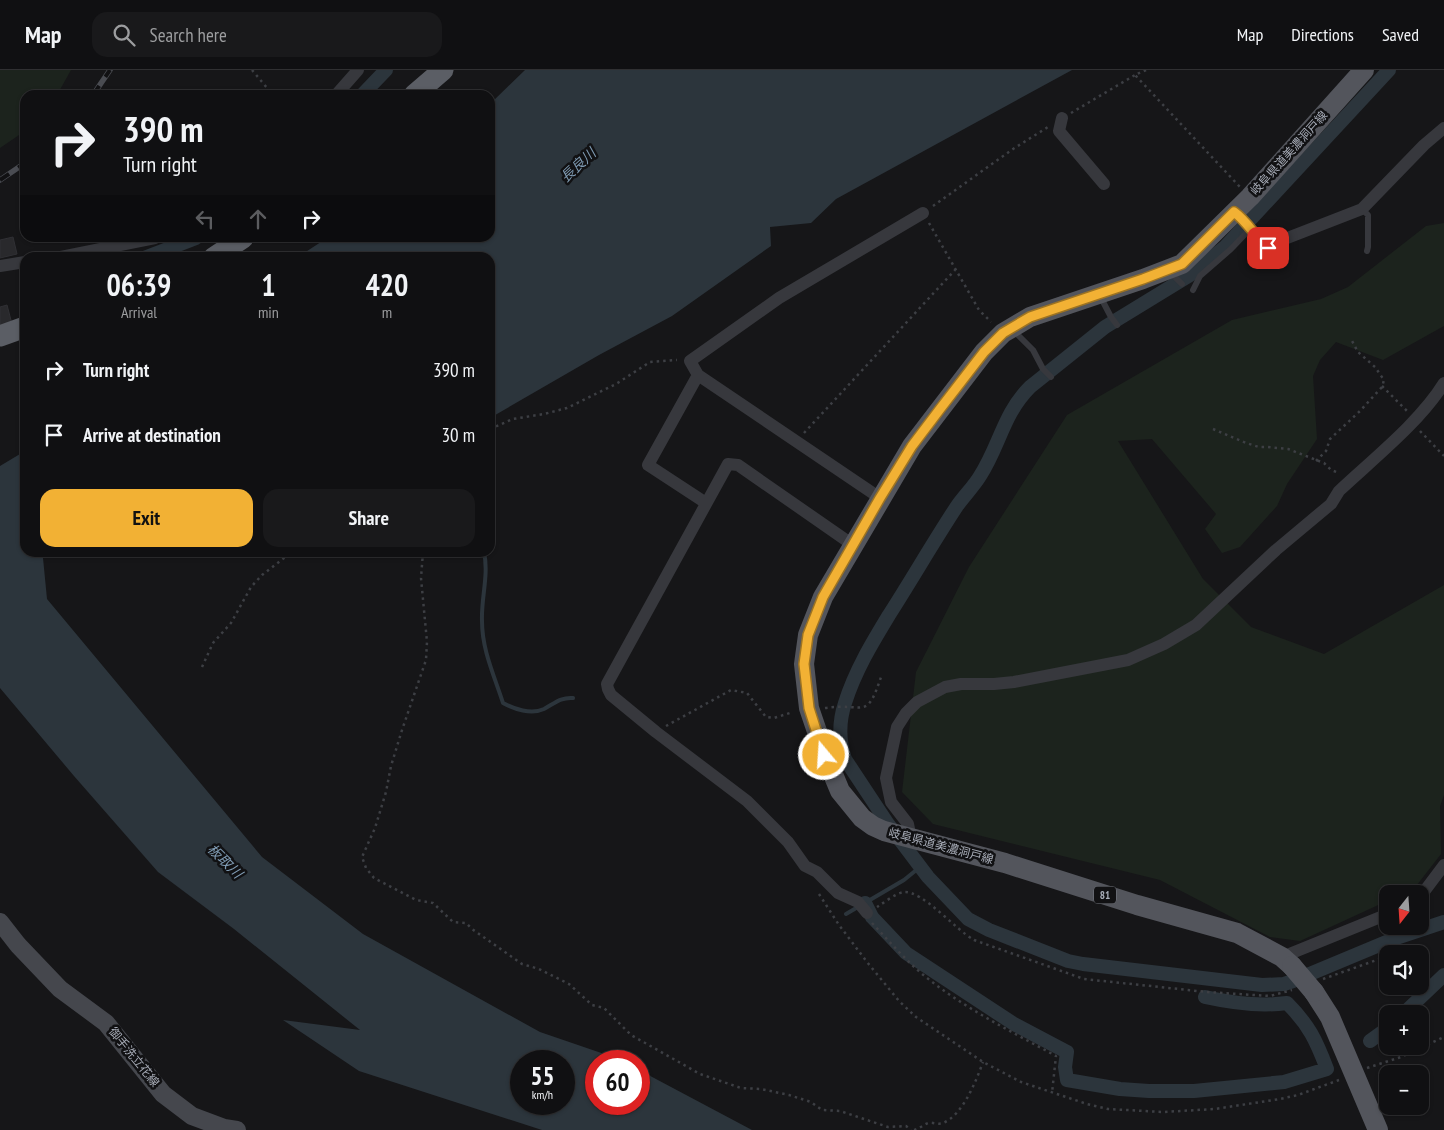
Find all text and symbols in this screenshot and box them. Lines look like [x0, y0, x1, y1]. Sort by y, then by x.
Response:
search box [92, 12, 442, 57]
text: Map [25, 19, 62, 50]
icon: search [110, 21, 138, 49]
text: Search here [150, 23, 227, 47]
text: Map [1237, 23, 1263, 46]
text: Directions [1291, 23, 1354, 46]
text: Saved [1382, 23, 1419, 46]
text: 390 m [123, 106, 204, 152]
street label: 岐阜県道美濃洞戸線 [1247, 108, 1330, 198]
icon: right [40, 110, 105, 175]
water label: 長良川 [557, 143, 601, 186]
text: Turn right [123, 150, 197, 178]
icon: left [191, 205, 219, 233]
icon: ahead [244, 205, 272, 233]
icon: right [297, 205, 325, 233]
pin [1247, 227, 1289, 269]
icon: arrive [1254, 234, 1282, 262]
text: 06:39 [107, 265, 171, 304]
text: 1 [261, 265, 276, 304]
text: 420 [365, 265, 408, 304]
text: Arrival [121, 302, 157, 322]
text: min [258, 302, 279, 322]
text: m [382, 302, 392, 322]
icon: right [40, 356, 68, 384]
text: Turn right [83, 358, 149, 382]
text: 390 m [433, 358, 475, 382]
icon: arrive [40, 421, 68, 449]
text: Arrive at destination [83, 423, 221, 447]
text: 30 m [442, 423, 475, 447]
button: Exit [40, 489, 253, 547]
button: Share [263, 489, 475, 547]
position arrow [797, 728, 849, 780]
street label: 岐阜県道美濃洞戸線 [887, 824, 995, 867]
water label: 板取川 [204, 840, 248, 883]
north arrow [1379, 885, 1429, 935]
map controls [1379, 885, 1429, 1115]
road number: 81 [1094, 886, 1116, 904]
button: sound [1379, 945, 1429, 995]
button: + [1379, 1005, 1429, 1055]
street label: 御手洗立花線 [106, 1024, 163, 1089]
speed limit sign: 60 [585, 1050, 650, 1115]
text: 55 [531, 1060, 554, 1092]
button: − [1379, 1065, 1429, 1115]
text: km/h [532, 1087, 553, 1102]

